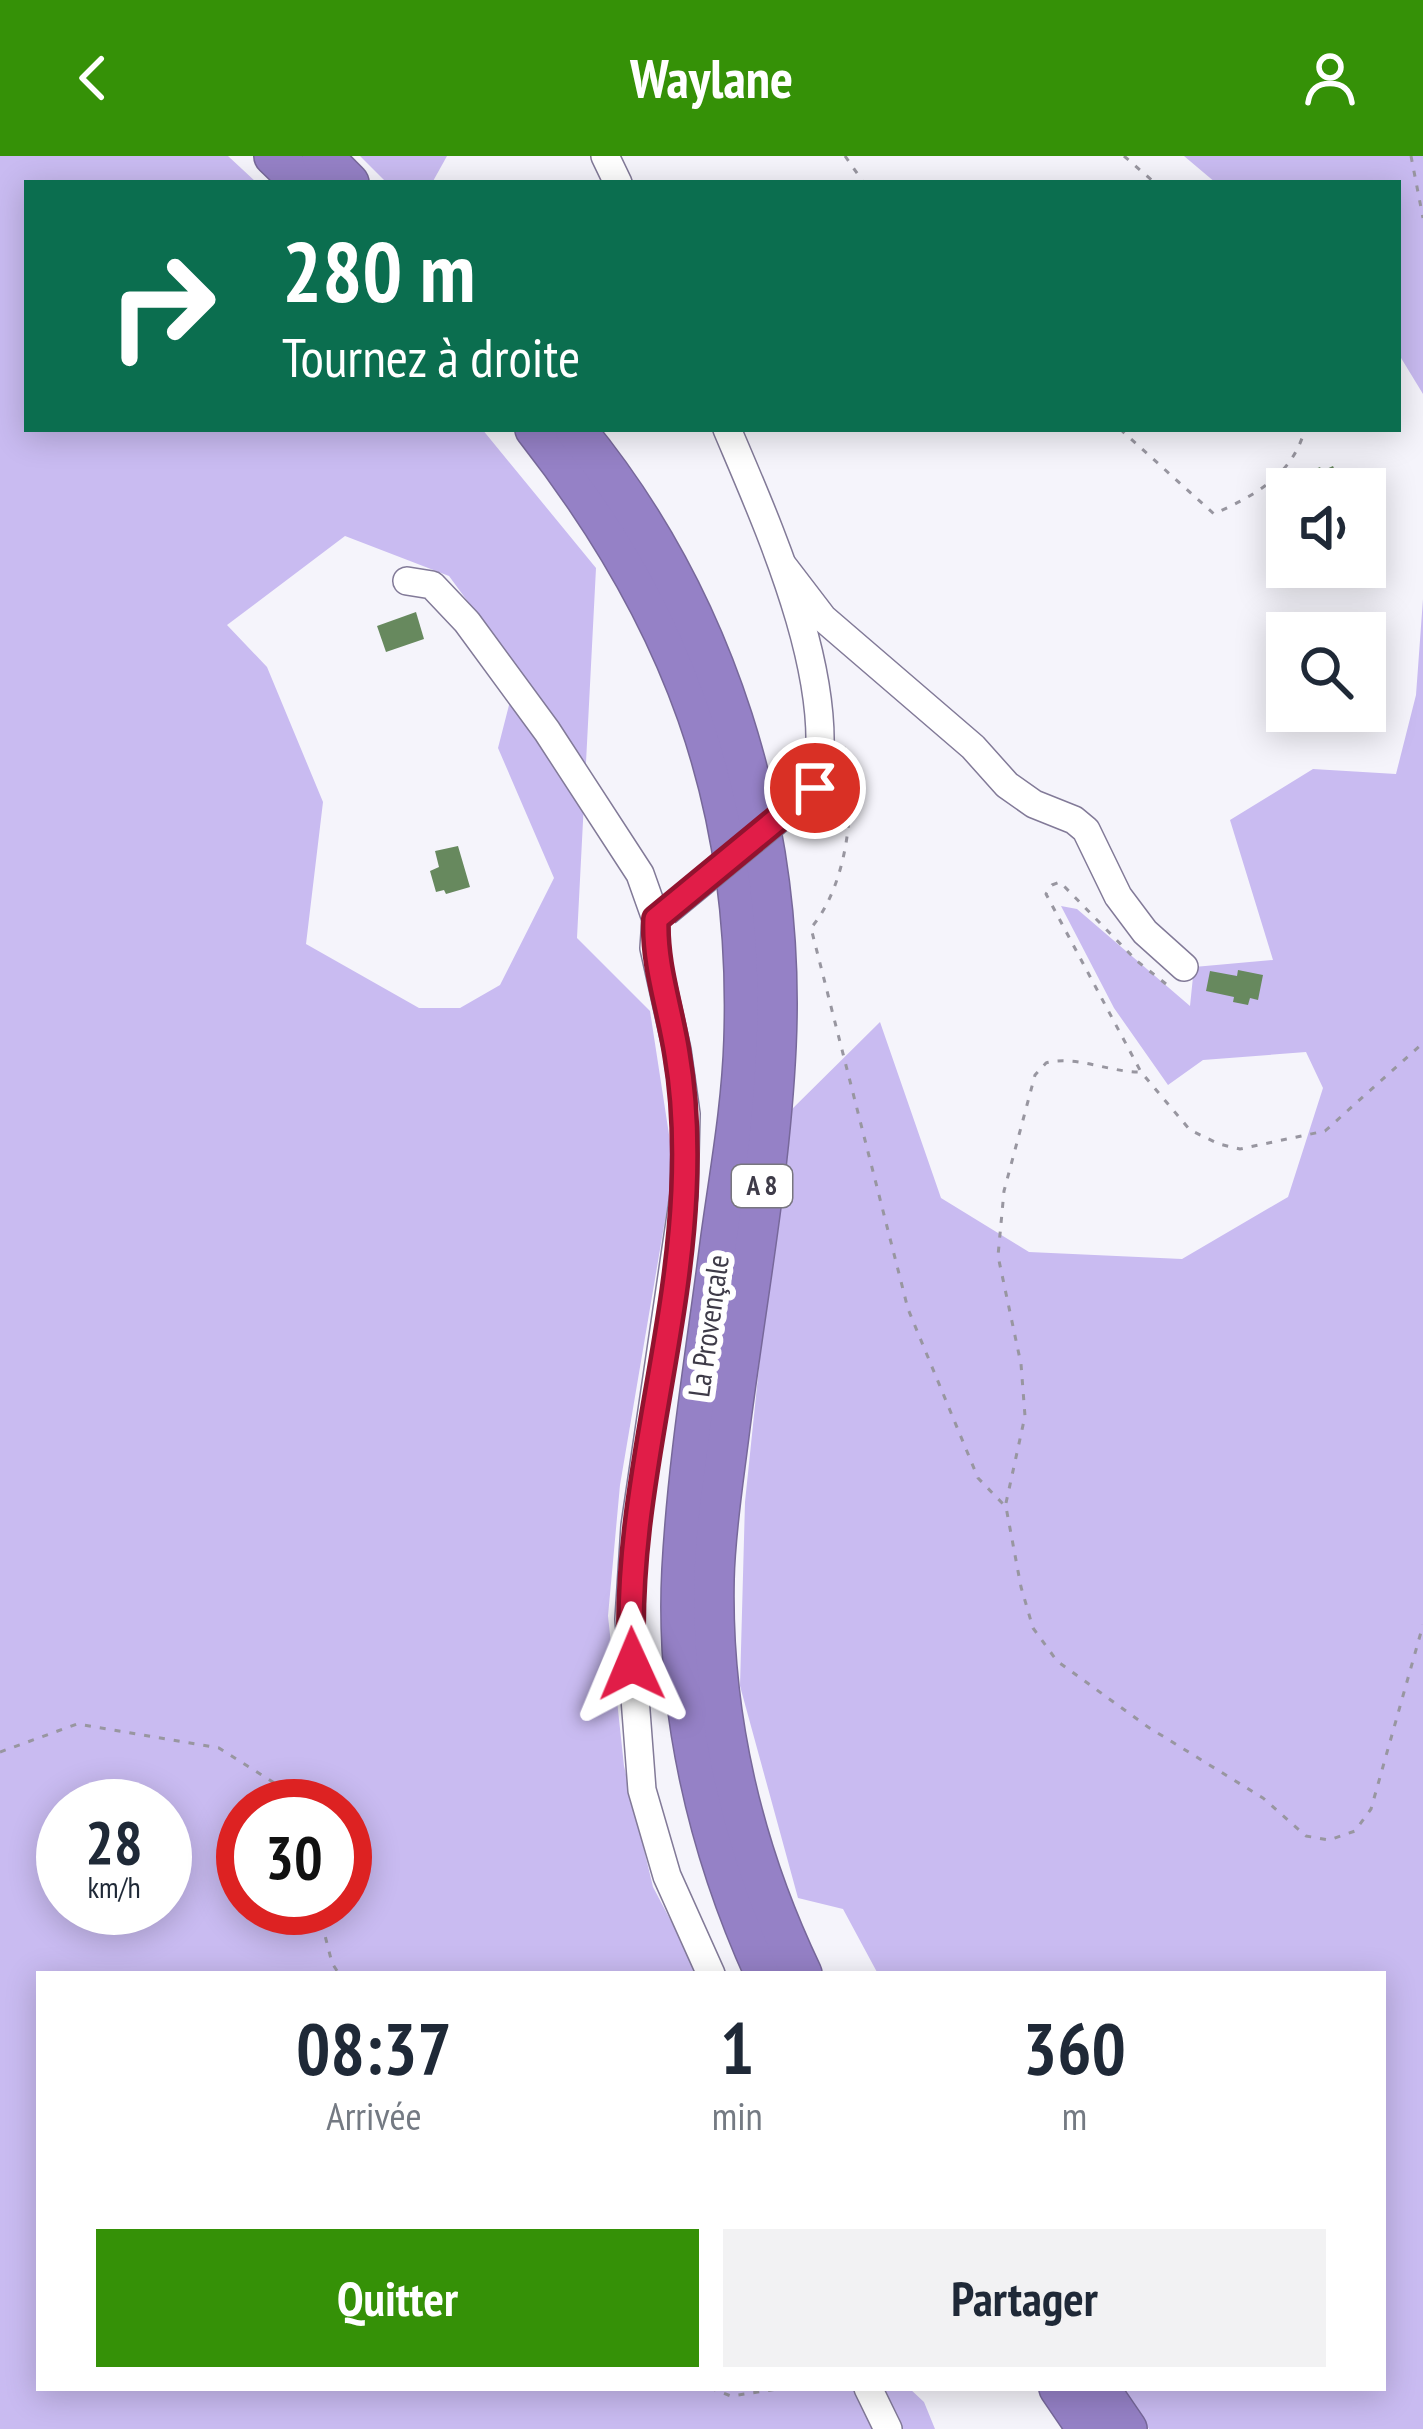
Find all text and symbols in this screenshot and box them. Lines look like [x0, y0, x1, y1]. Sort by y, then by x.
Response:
text: Waylane [630, 43, 793, 113]
icon: back [60, 45, 126, 111]
icon: person [1297, 45, 1363, 111]
text: 280 m [282, 216, 475, 325]
icon: right [84, 228, 240, 384]
text: Tournez à droite [282, 322, 580, 392]
map controls [1266, 468, 1386, 732]
button: sound [1266, 468, 1386, 588]
button: search [1266, 612, 1386, 732]
pin [764, 737, 866, 839]
icon: arrive [782, 755, 848, 821]
road number: A 8 [732, 1165, 792, 1207]
street label: La Provençale [678, 1252, 737, 1399]
position arrow [569, 1601, 695, 1727]
speed limit sign: 30 [216, 1779, 372, 1935]
text: 28 [85, 1803, 143, 1881]
text: km/h [87, 1867, 141, 1906]
text: 08:37 [296, 2001, 452, 2094]
text: 1 [720, 2001, 754, 2094]
text: 360 [1023, 2001, 1126, 2094]
text: Arrivée [326, 2090, 422, 2141]
text: min [712, 2090, 763, 2141]
text: m [1062, 2090, 1087, 2141]
button: Quitter [96, 2229, 699, 2367]
button: Partager [723, 2229, 1326, 2367]

